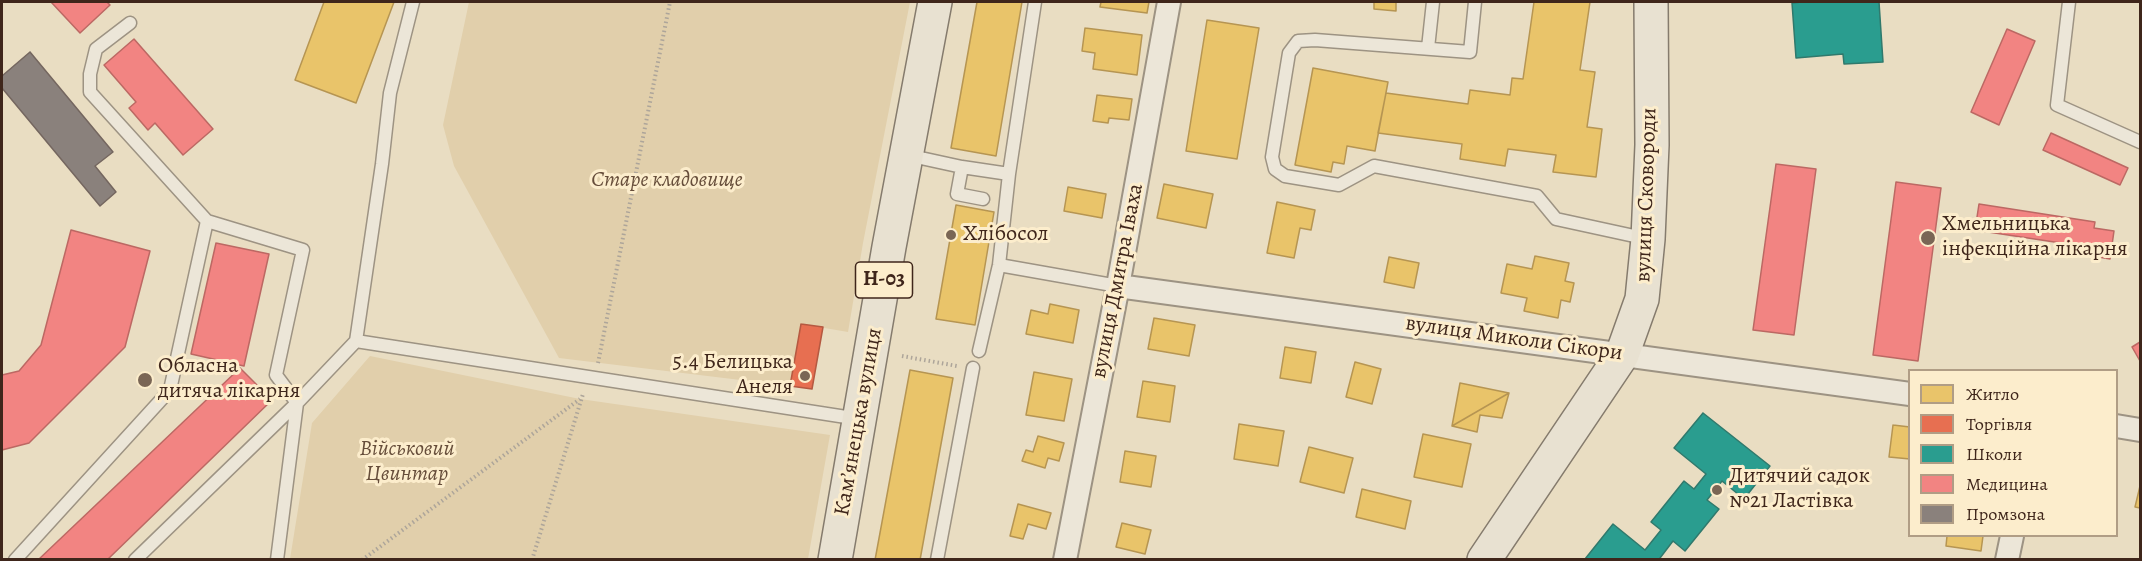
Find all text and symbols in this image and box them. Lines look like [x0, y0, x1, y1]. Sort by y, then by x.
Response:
street label: вулиця Сковороди [1631, 107, 1663, 283]
park label: Старе кладовище [591, 168, 743, 194]
street label: вулиця Дмитра Іваха [1086, 181, 1150, 381]
place label: Хмельницька інфекційна лікарня [1942, 212, 2128, 264]
place label: Хлібосол [963, 222, 1049, 248]
marker: Хлібосол [944, 228, 958, 242]
marker: Хмельницька інфекційна лікарня [1919, 229, 1937, 247]
road number: Н-03 [856, 262, 912, 298]
street label: вулиця Миколи Сікори [1404, 311, 1624, 367]
street label: Камʼянецька вулиця [829, 326, 889, 518]
place label: 5.4 Белицька Анеля [673, 350, 793, 402]
place label: Обласна дитяча лікарня [158, 354, 300, 406]
marker: 5.4 Белицька Анеля [798, 369, 812, 383]
legend [1908, 369, 2118, 537]
marker: Обласна дитяча лікарня [136, 371, 154, 389]
text: Житло [1966, 382, 2019, 406]
text: Торгівля [1966, 412, 2032, 436]
park label: Військовий Цвинтар [360, 437, 454, 488]
text: Школи [1966, 442, 2023, 466]
place label: Дитячий садок №21 Ластівка [1729, 464, 1870, 516]
text: Медицина [1966, 472, 2048, 496]
marker: Дитячий садок №21 Ластівка [1710, 483, 1724, 497]
text: Промзона [1966, 502, 2045, 526]

